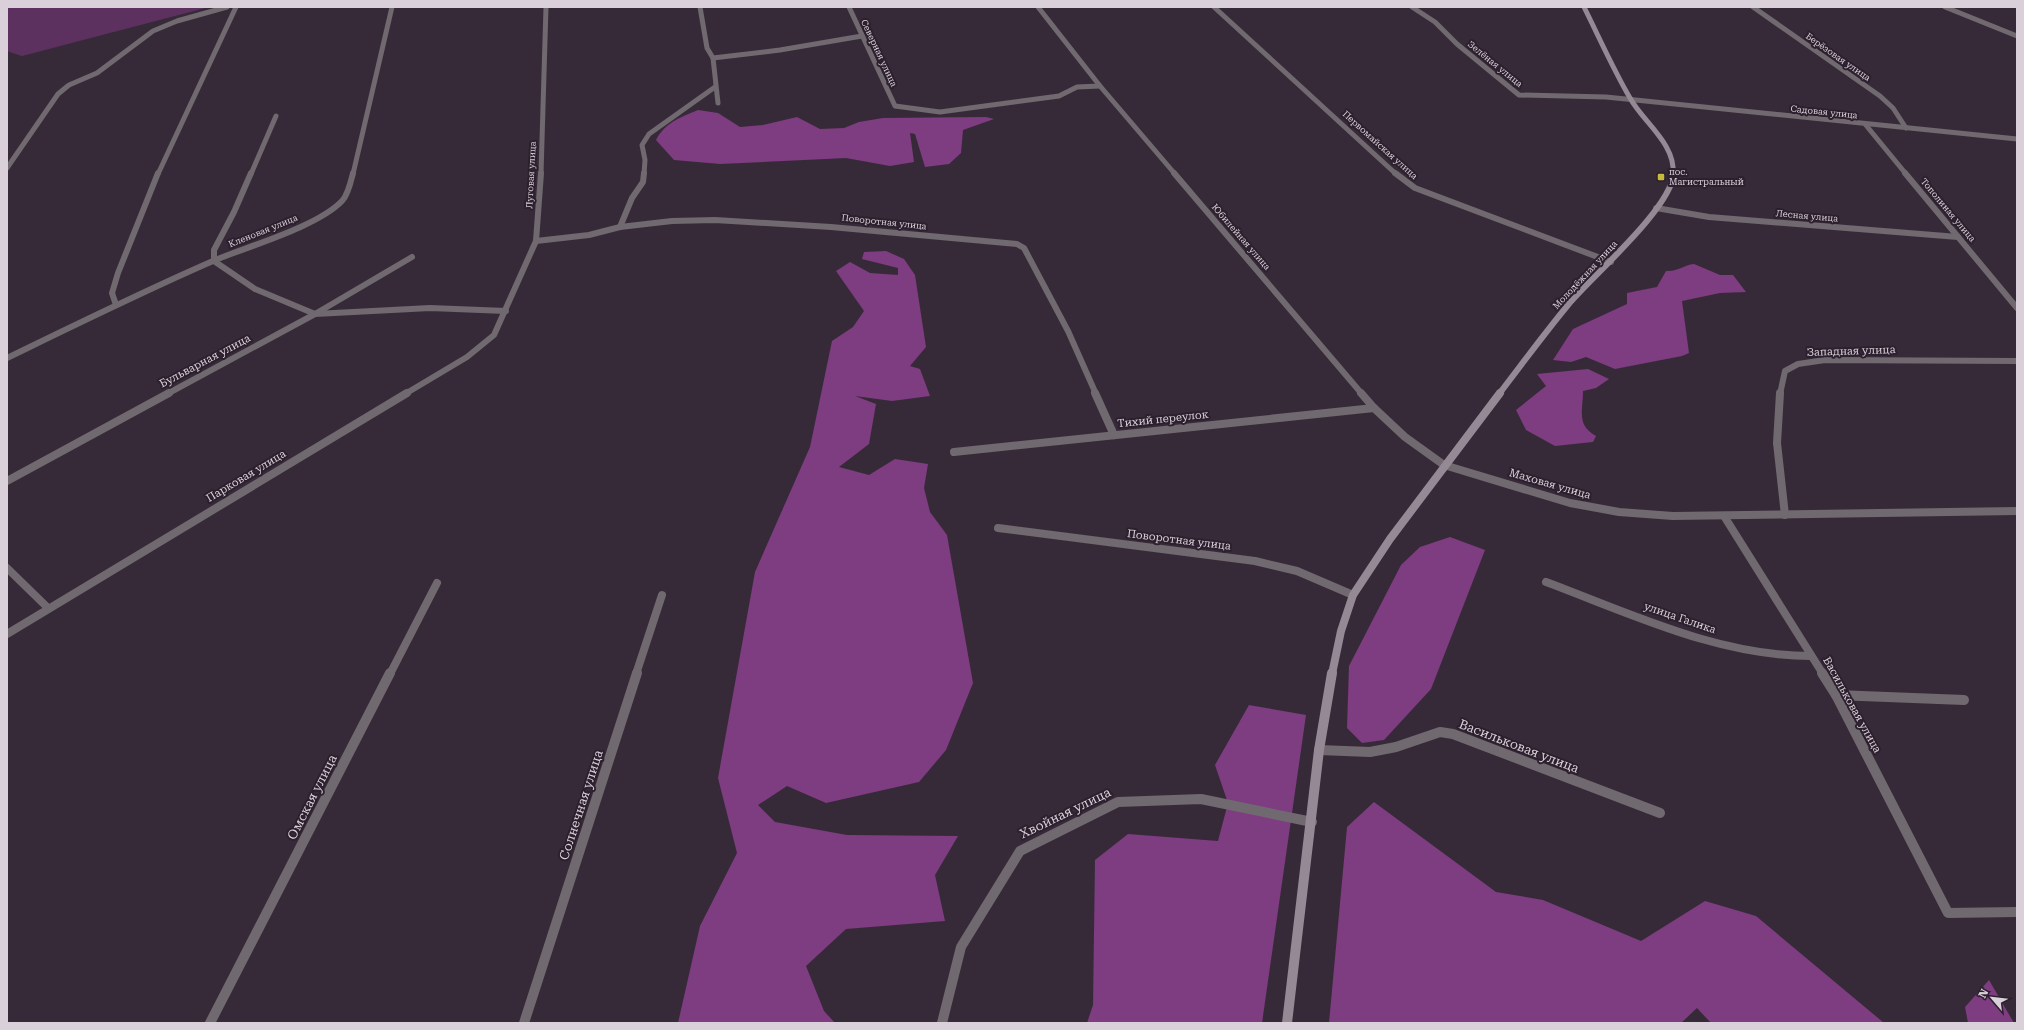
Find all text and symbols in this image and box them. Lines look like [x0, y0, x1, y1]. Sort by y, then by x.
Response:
street label: Северная улица [859, 18, 899, 88]
street label: Берёзовая улица [1804, 31, 1872, 83]
street label: Зелёная улица [1466, 39, 1524, 89]
street label: Садовая улица [1790, 104, 1858, 121]
street label: Первомайская улица [1341, 109, 1420, 181]
street label: Луговая улица [524, 141, 538, 209]
place label: пос. Магистральный [1669, 167, 1744, 187]
marker: пос. Магистральный [1656, 172, 1666, 182]
street label: Тополиная улица [1919, 176, 1977, 244]
street label: Юбилейная улица [1210, 202, 1272, 272]
street label: Лесная улица [1775, 208, 1839, 224]
street label: Кленовая улица [227, 213, 299, 249]
street label: Поворотная улица [841, 213, 927, 231]
street label: Молодёжная улица [1551, 239, 1619, 311]
street label: Бульварная улица [157, 332, 253, 390]
street label: Западная улица [1806, 343, 1896, 359]
street label: Тихий переулок [1117, 408, 1209, 430]
street label: Парковая улица [204, 447, 288, 505]
street label: Маховая улица [1508, 466, 1592, 502]
street label: Поворотная улица [1126, 527, 1232, 553]
street label: улица Галика [1642, 600, 1718, 636]
street label: Васильковая улица [1820, 655, 1884, 755]
street label: Васильковая улица [1457, 716, 1581, 776]
street label: Солнечная улица [556, 748, 606, 862]
street label: Омская улица [284, 752, 340, 842]
street label: Хвойная улица [1017, 784, 1113, 842]
north arrow [1972, 978, 2012, 1018]
text: N [1976, 986, 1992, 1000]

